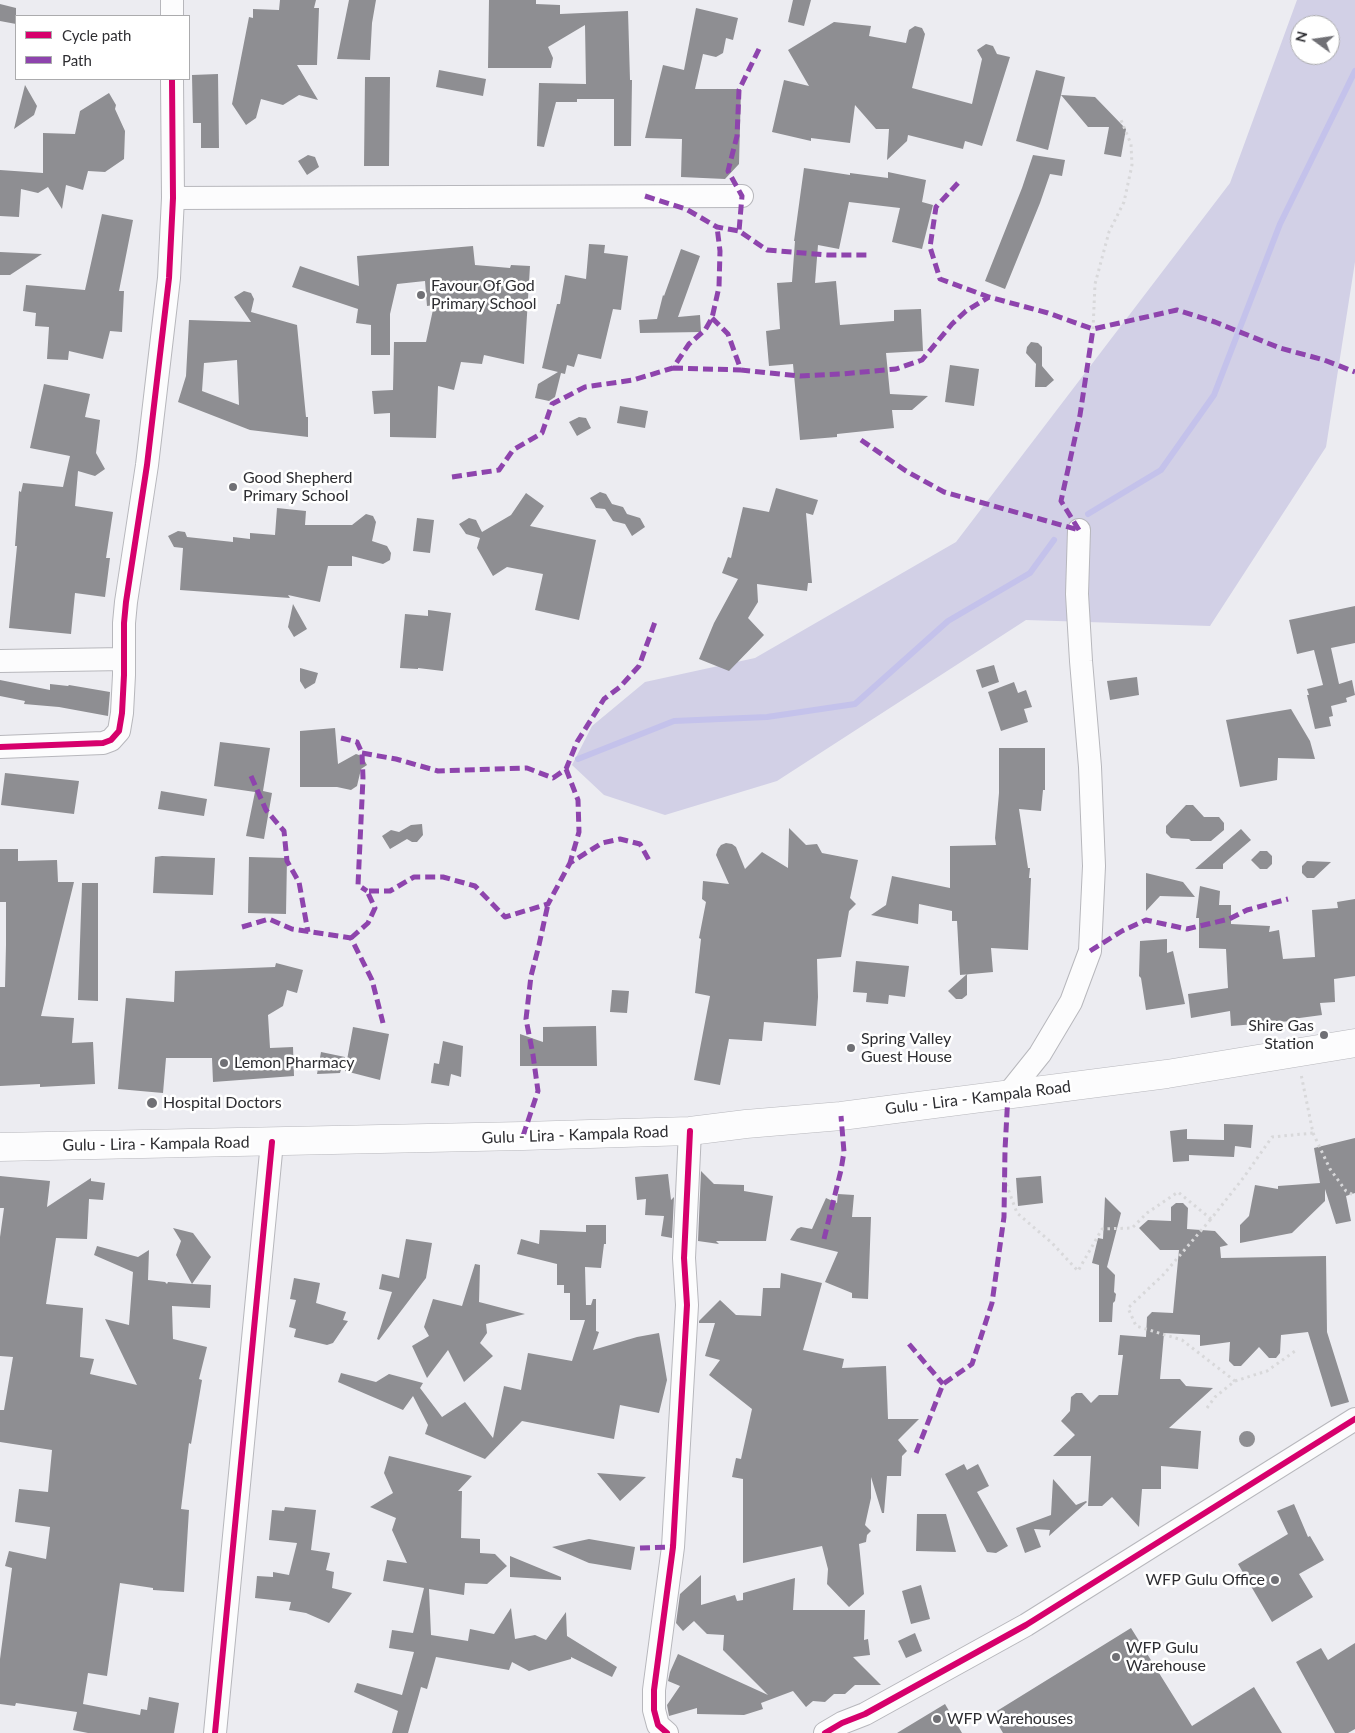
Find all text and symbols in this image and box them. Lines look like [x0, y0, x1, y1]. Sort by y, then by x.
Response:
legend [15, 15, 190, 80]
north arrow [1290, 15, 1340, 65]
text: Cycle path [62, 26, 131, 44]
text: N [1291, 29, 1310, 44]
text: Path [62, 51, 92, 69]
place label: Favour Of God Primary School [431, 276, 537, 314]
marker: Favour Of God Primary School [415, 289, 427, 301]
place label: Good Shepherd Primary School [243, 468, 353, 506]
marker: Good Shepherd Primary School [227, 481, 239, 493]
place label: Shire Gas Station [1248, 1016, 1314, 1054]
place label: Spring Valley Guest House [861, 1029, 952, 1067]
marker: Shire Gas Station [1318, 1029, 1330, 1041]
marker: Spring Valley Guest House [845, 1042, 857, 1054]
place label: Lemon Pharmacy [234, 1053, 355, 1073]
marker: Lemon Pharmacy [218, 1057, 230, 1069]
street label: Gulu - Lira - Kampala Road [884, 1077, 1072, 1119]
place label: Hospital Doctors [163, 1093, 282, 1113]
marker: Hospital Doctors [145, 1096, 159, 1110]
street label: Gulu - Lira - Kampala Road [481, 1122, 669, 1148]
street label: Gulu - Lira - Kampala Road [62, 1133, 250, 1155]
place label: WFP Gulu Office [1146, 1570, 1265, 1590]
marker: WFP Gulu Office [1269, 1574, 1281, 1586]
place label: WFP Gulu Warehouse [1126, 1638, 1206, 1676]
marker: WFP Gulu Warehouse [1110, 1651, 1122, 1663]
place label: WFP Warehouses [947, 1709, 1073, 1729]
marker: WFP Warehouses [931, 1713, 943, 1725]

